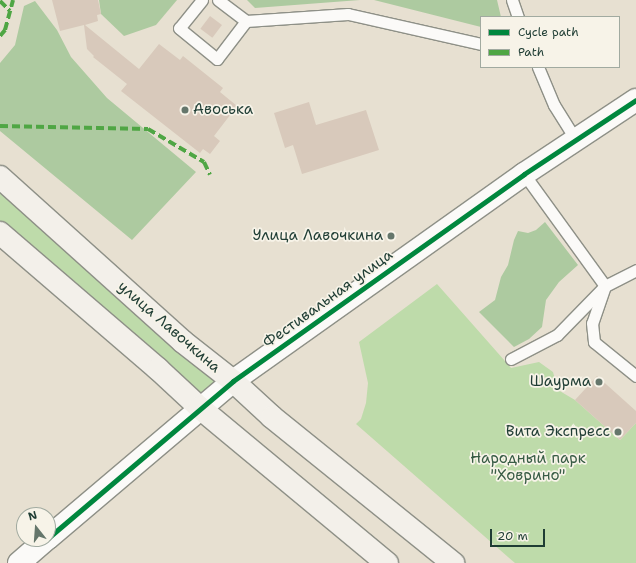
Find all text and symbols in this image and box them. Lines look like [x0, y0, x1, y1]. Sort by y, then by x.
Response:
legend [480, 16, 620, 68]
text: Cycle path [518, 24, 579, 40]
text: Path [518, 44, 544, 60]
place label: Авоська [193, 101, 253, 119]
marker: Авоська [180, 105, 190, 115]
place label: Улица Лавочкина [253, 227, 383, 245]
marker: Улица Лавочкина [386, 231, 396, 241]
street label: Фестивальная улица [260, 246, 396, 352]
street label: улица Лавочкина [114, 277, 224, 377]
place label: Шаурма [530, 373, 591, 391]
marker: Шаурма [594, 377, 604, 387]
place label: Вита Экспресс [506, 423, 610, 441]
marker: Вита Экспресс [613, 427, 623, 437]
park label: Народный парк "Ховрино" [470, 449, 586, 484]
north arrow [16, 507, 56, 547]
text: N [26, 508, 39, 524]
scale bar [492, 521, 547, 547]
text: 20 m [497, 528, 528, 544]

